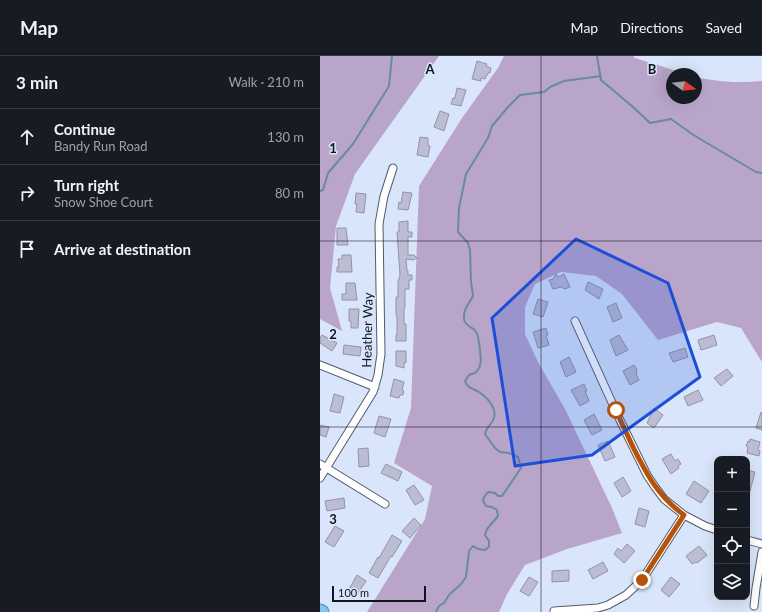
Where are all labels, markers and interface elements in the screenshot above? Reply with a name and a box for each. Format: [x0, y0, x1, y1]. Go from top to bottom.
text: Map [20, 16, 58, 39]
text: Map [571, 19, 598, 36]
text: Directions [620, 19, 683, 36]
text: Saved [705, 19, 742, 36]
text: A [424, 61, 435, 77]
text: B [648, 61, 657, 77]
north arrow [666, 68, 702, 104]
text: 3 min [16, 72, 58, 93]
text: Walk · 210 m [228, 74, 304, 90]
text: Continue [54, 120, 115, 138]
icon: ahead [16, 126, 38, 148]
text: 130 m [267, 129, 304, 145]
text: Bandy Run Road [54, 138, 148, 154]
text: 1 [329, 140, 337, 156]
text: Turn right [54, 176, 119, 194]
icon: right [16, 182, 38, 204]
text: 80 m [275, 185, 304, 201]
text: Snow Shoe Court [54, 194, 153, 210]
icon: arrive [16, 238, 38, 260]
text: Arrive at destination [54, 240, 191, 258]
street label: Heather Way [358, 292, 376, 368]
text: 2 [329, 326, 337, 342]
route start [607, 401, 625, 419]
map controls [714, 456, 750, 600]
button: + [714, 456, 750, 492]
button: − [714, 492, 750, 528]
text: 3 [329, 511, 337, 527]
button: locate [714, 528, 750, 564]
button: layers [714, 564, 750, 600]
route end [633, 571, 651, 589]
scale bar [332, 584, 426, 603]
text: 100 m [338, 586, 369, 599]

